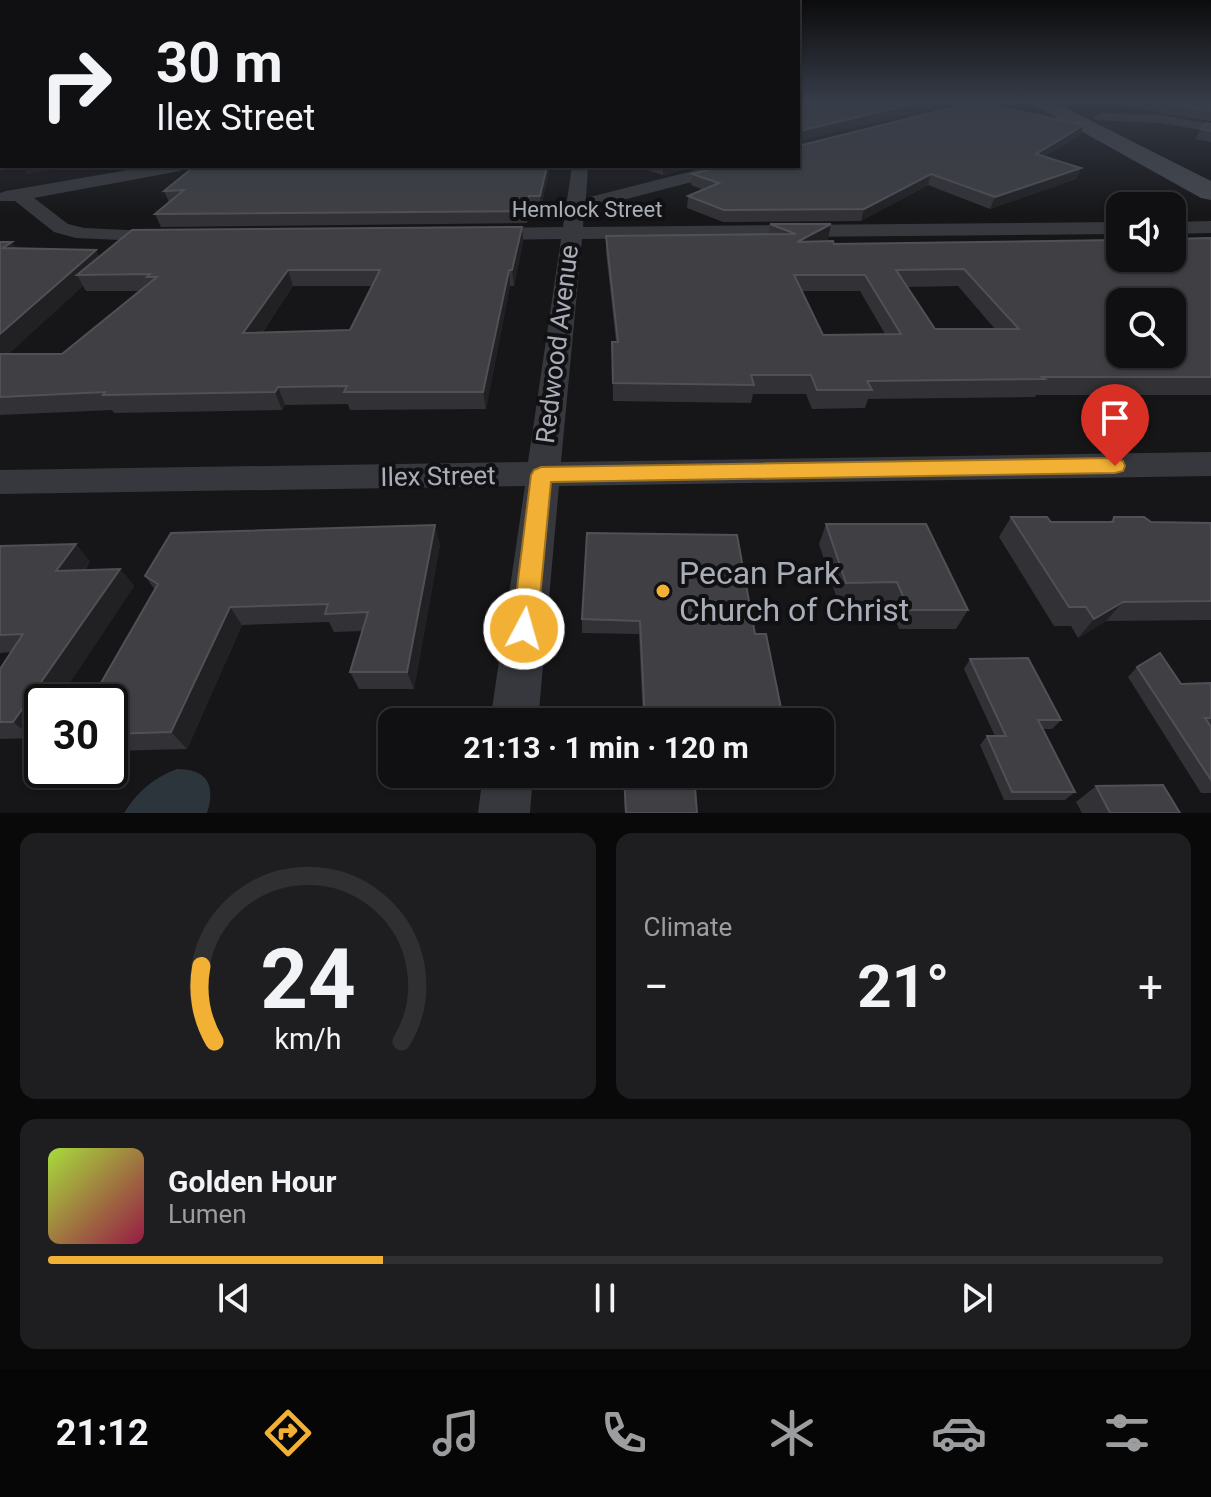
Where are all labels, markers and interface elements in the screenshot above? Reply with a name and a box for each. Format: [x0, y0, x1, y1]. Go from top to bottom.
text: 30 m [156, 30, 283, 96]
icon: right [24, 32, 128, 136]
text: Ilex Street [156, 97, 315, 139]
map controls [1106, 192, 1186, 368]
button: sound [1106, 192, 1186, 272]
street label: Hemlock Street [512, 197, 662, 222]
street label: Redwood Avenue [530, 243, 584, 445]
button: search [1106, 288, 1186, 368]
pin [1081, 384, 1149, 466]
icon: arrive [1093, 396, 1137, 440]
street label: Ilex Street [380, 460, 496, 492]
place label: Pecan Park Church of Christ [679, 554, 909, 629]
marker: Pecan Park Church of Christ [654, 582, 672, 600]
position arrow [482, 587, 566, 671]
speed limit sign: 30 [24, 684, 128, 788]
text: 21:13 · 1 min · 120 m [463, 730, 749, 765]
text: Climate [644, 912, 732, 942]
text: 24 [260, 931, 355, 1028]
text: 21° [857, 951, 949, 1022]
text: − [644, 961, 669, 1013]
text: + [1138, 961, 1163, 1013]
text: km/h [274, 1022, 341, 1056]
text: Golden Hour [168, 1164, 337, 1199]
text: Lumen [168, 1199, 247, 1229]
icon: previous [212, 1276, 256, 1320]
icon: pause [583, 1276, 627, 1320]
icon: next [955, 1276, 999, 1320]
icon: directions [260, 1405, 316, 1461]
icon: music [428, 1405, 484, 1461]
icon: phone [596, 1405, 652, 1461]
icon: climate [764, 1405, 820, 1461]
icon: car [931, 1405, 987, 1461]
icon: filters [1099, 1405, 1155, 1461]
text: 21:12 [56, 1412, 149, 1454]

